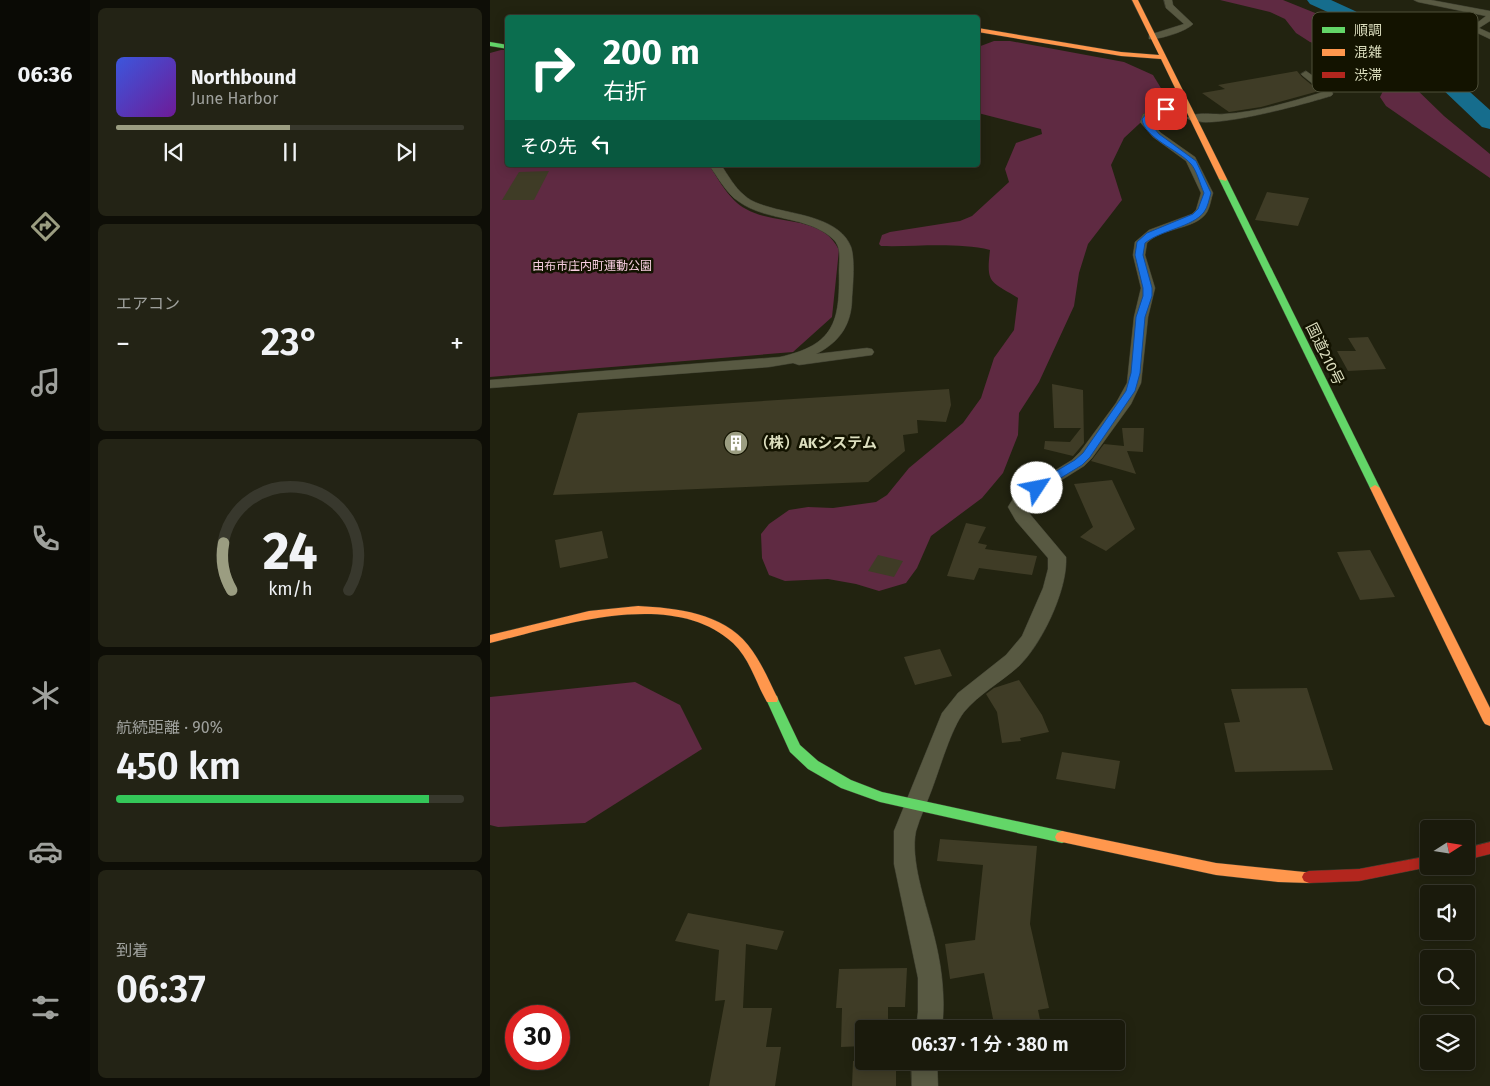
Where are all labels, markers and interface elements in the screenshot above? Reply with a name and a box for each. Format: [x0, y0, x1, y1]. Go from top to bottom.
legend [1312, 12, 1478, 92]
text: 順調 [1354, 22, 1382, 39]
text: 200 m [603, 31, 700, 73]
icon: right [520, 35, 585, 100]
text: 混雑 [1354, 44, 1382, 61]
text: 06:36 [18, 61, 72, 88]
text: Northbound [191, 66, 296, 89]
text: 渋滞 [1354, 67, 1382, 84]
text: 右折 [603, 78, 647, 105]
pin [1145, 88, 1187, 130]
text: June Harbor [191, 89, 278, 108]
icon: arrive [1152, 95, 1180, 123]
icon: left [587, 130, 615, 158]
text: その先 [520, 135, 577, 158]
icon: previous [160, 138, 188, 166]
icon: pause [276, 138, 304, 166]
icon: next [392, 138, 420, 166]
icon: directions [28, 209, 63, 244]
park label: 由布市庄内町運動公園 [532, 259, 652, 273]
text: エアコン [116, 294, 180, 313]
text: 23° [261, 319, 319, 365]
street label: 国道210号 [1302, 320, 1348, 388]
text: − [116, 327, 130, 360]
text: + [450, 327, 464, 360]
icon: music [28, 365, 63, 400]
building icon: （株）AKシステム [723, 430, 749, 456]
place label: （株）AKシステム [754, 434, 877, 452]
position arrow [1010, 461, 1062, 513]
text: 24 [263, 520, 317, 583]
icon: phone [28, 521, 63, 556]
text: km/h [268, 578, 312, 600]
icon: climate [28, 678, 63, 713]
text: 航続距離 · 90% [116, 718, 223, 737]
text: 450 km [116, 743, 241, 789]
north arrow [1420, 820, 1475, 875]
map controls [1420, 820, 1475, 1070]
icon: car [28, 834, 63, 869]
button: sound [1420, 885, 1475, 940]
text: 到着 [116, 941, 148, 960]
button: search [1420, 950, 1475, 1005]
text: 06:37 [116, 966, 206, 1012]
icon: filters [28, 990, 63, 1025]
speed limit sign: 30 [505, 1005, 570, 1070]
button: layers [1420, 1015, 1475, 1070]
text: 06:37 · 1 分 · 380 m [911, 1033, 1069, 1056]

